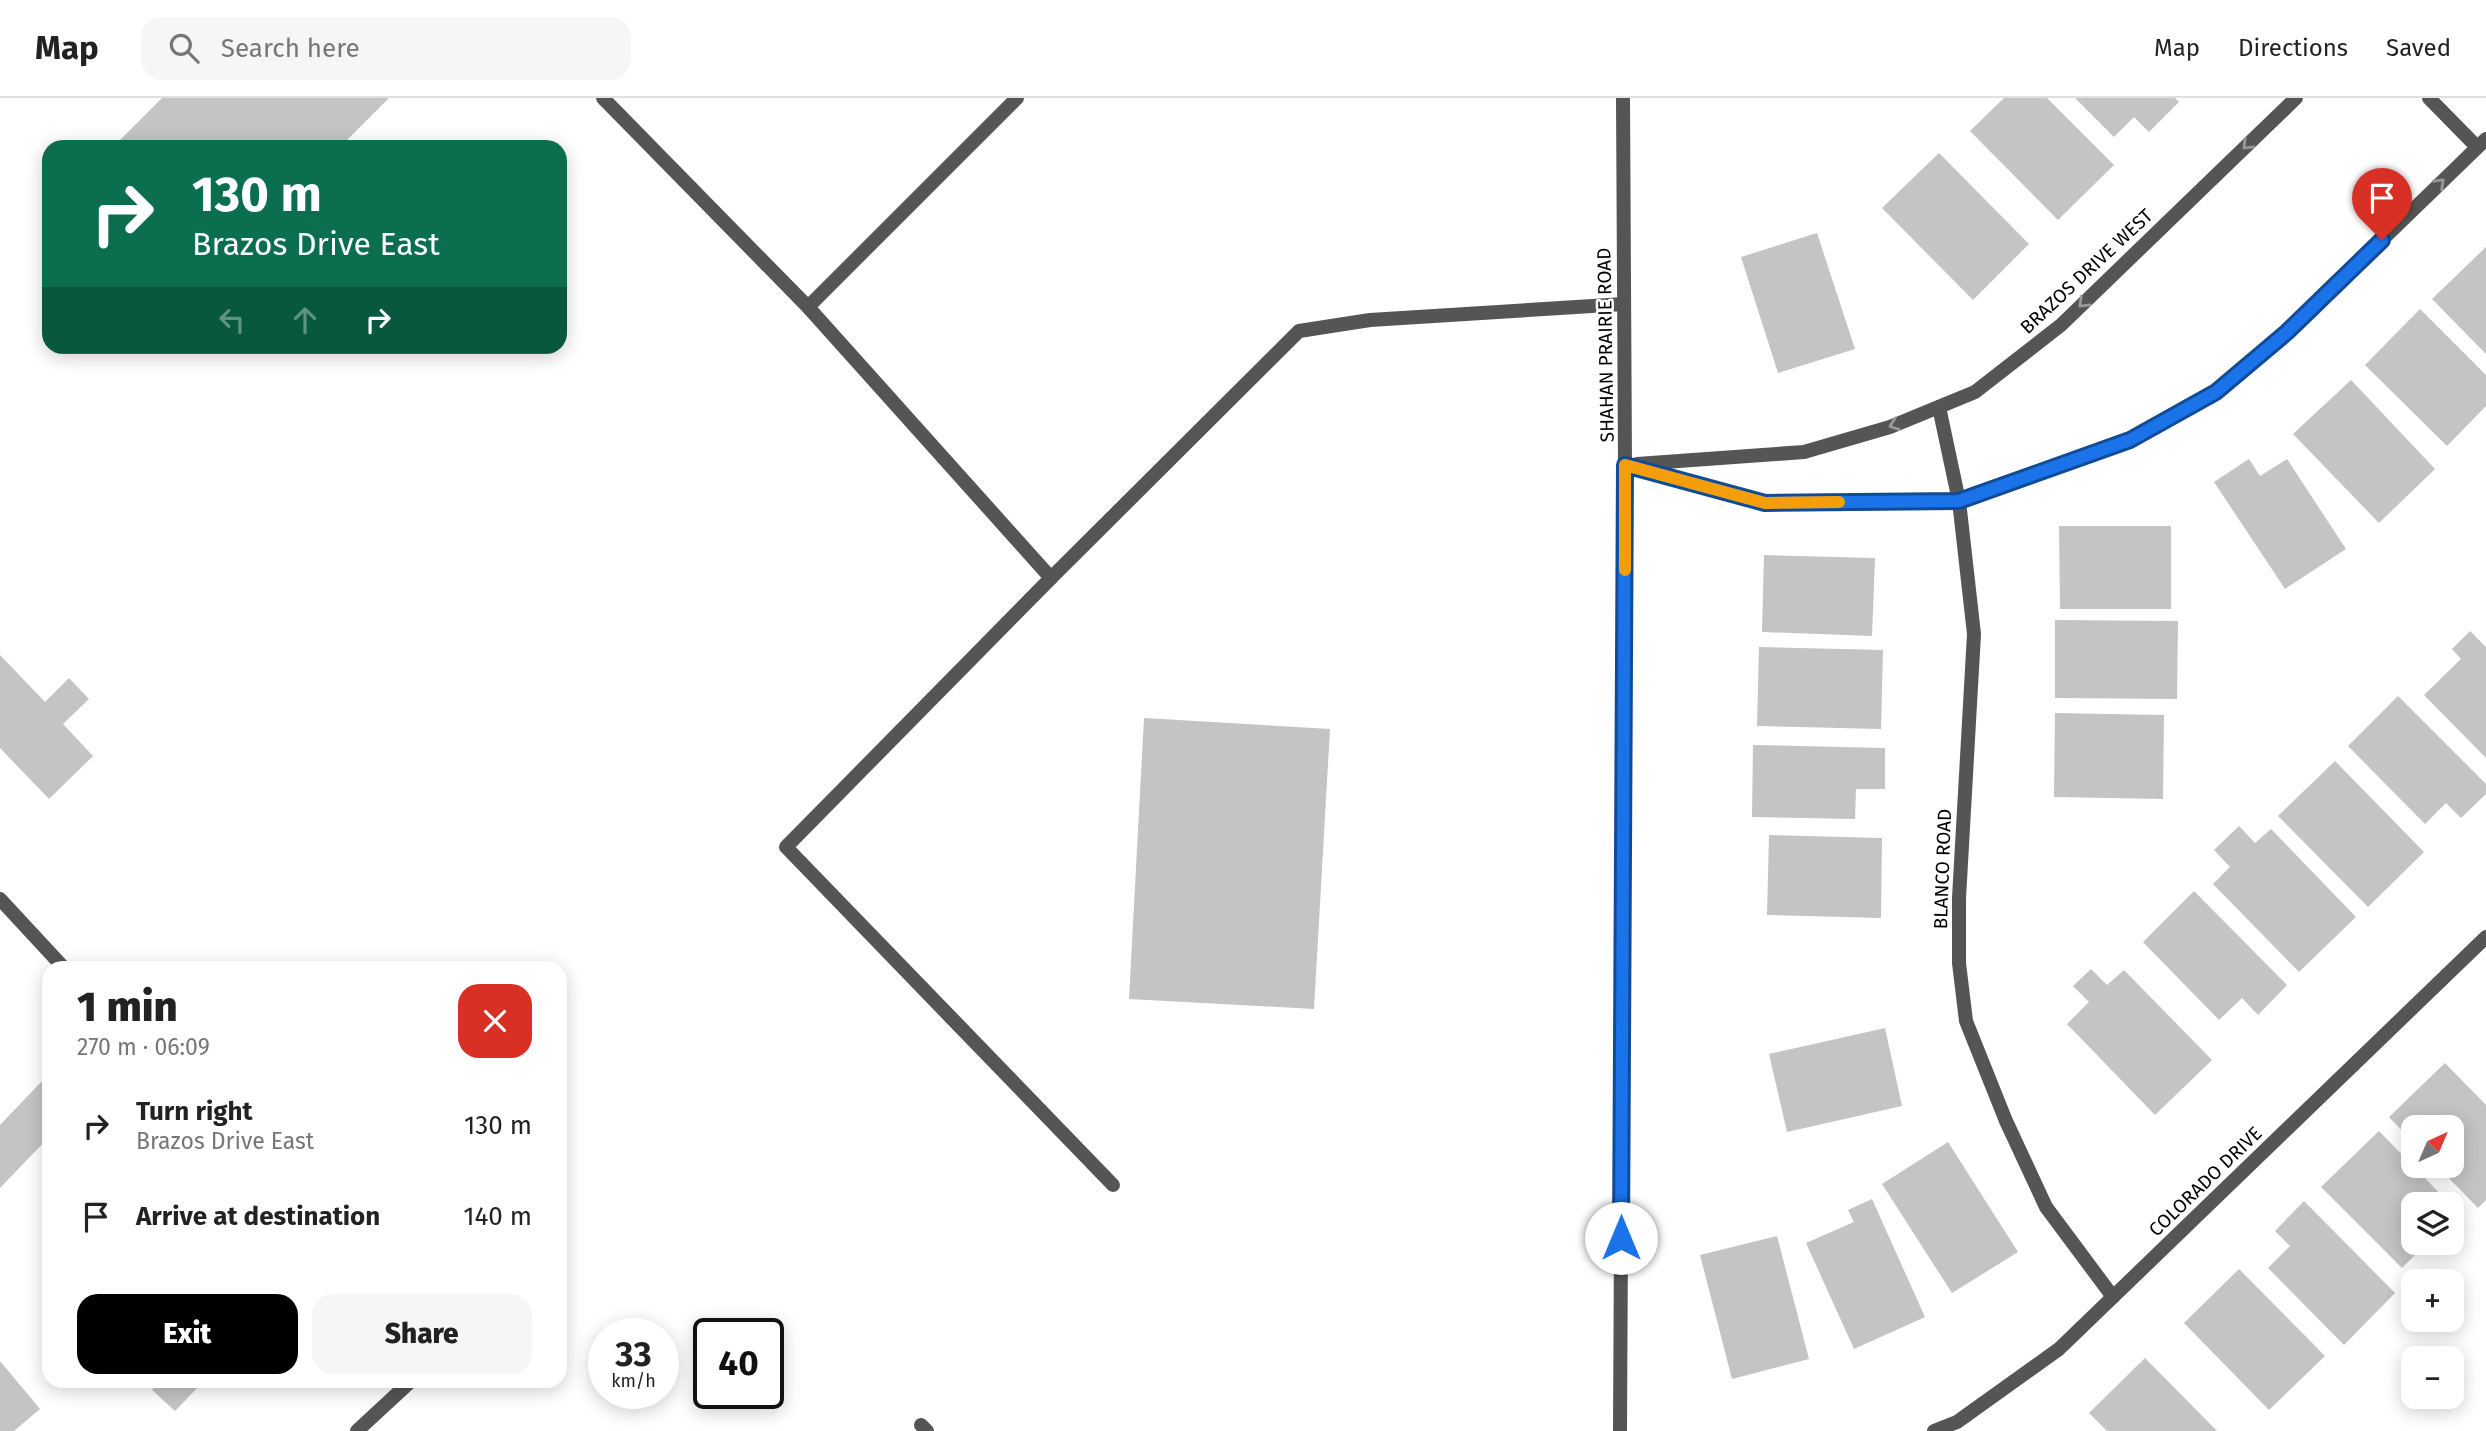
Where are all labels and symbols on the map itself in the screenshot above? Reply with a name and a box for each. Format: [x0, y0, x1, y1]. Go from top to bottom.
one-way arrow [2242, 137, 2255, 150]
pin [2352, 168, 2412, 240]
one-way arrow [2432, 178, 2445, 191]
street label: BRAZOS DRIVE WEST [2015, 204, 2157, 339]
street label: SHAHAN PRAIRIE ROAD [1592, 247, 1619, 443]
one-way arrow [2078, 295, 2091, 308]
one-way arrow [1889, 417, 1901, 431]
street label: BLANCO ROAD [1929, 808, 1956, 930]
north arrow [2401, 1115, 2464, 1178]
street label: COLORADO DRIVE [2144, 1122, 2267, 1241]
position arrow [1584, 1201, 1658, 1275]
speed limit sign: 40 [693, 1318, 784, 1409]

